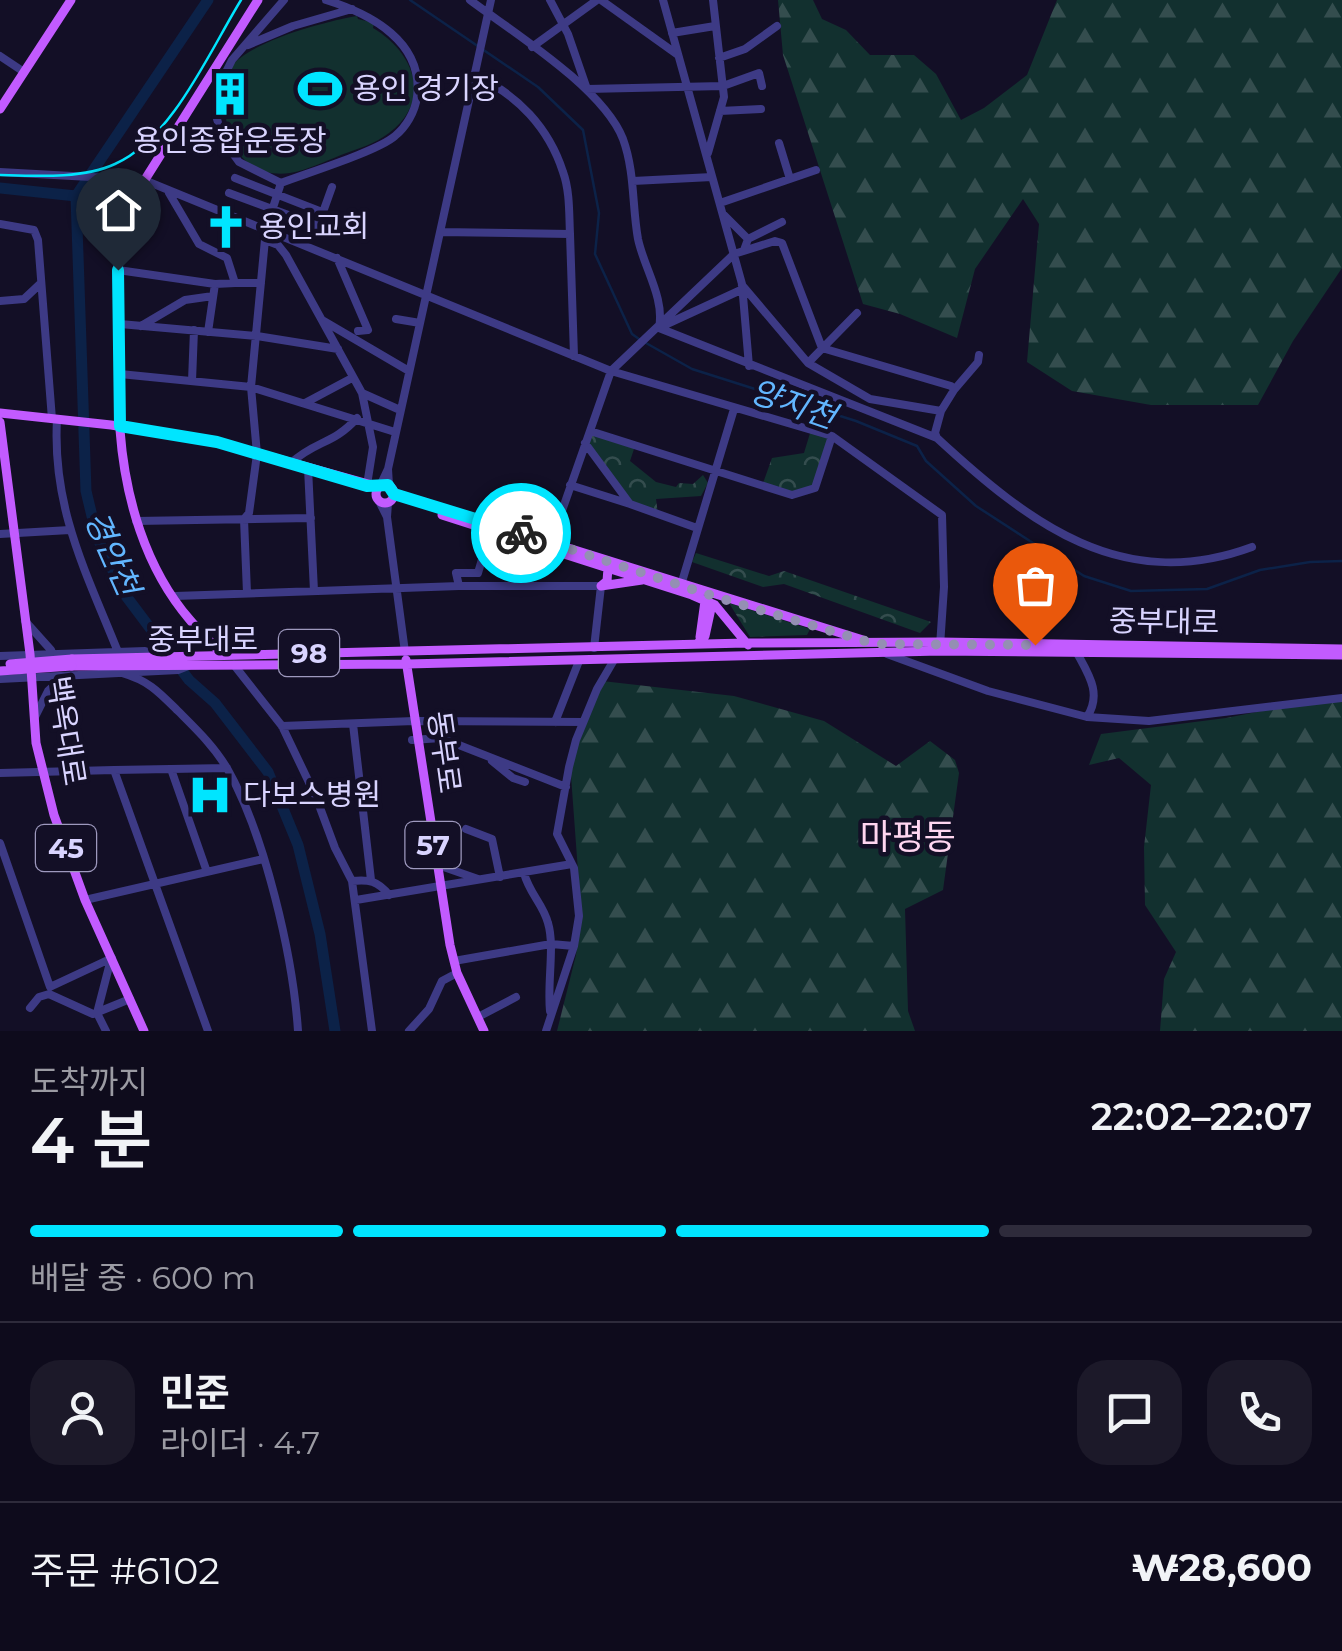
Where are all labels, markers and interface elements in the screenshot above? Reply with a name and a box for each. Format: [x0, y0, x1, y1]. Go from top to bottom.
sports icon: 용인 경기장 [296, 65, 344, 113]
building icon: 용인종합운동장 [206, 70, 254, 118]
place label: 용인 경기장 [353, 70, 499, 107]
place label: 용인종합운동장 [133, 122, 327, 159]
pin [76, 168, 161, 271]
icon: home [91, 183, 146, 238]
church icon: 용인교회 [202, 203, 250, 251]
place label: 용인교회 [259, 208, 369, 245]
water label: 양지천 [745, 371, 845, 437]
courier [471, 483, 571, 583]
water label: 경안천 [77, 505, 150, 604]
icon: bike [494, 506, 549, 561]
pin [993, 543, 1078, 646]
icon: bag [1008, 558, 1063, 613]
street label: 중부대로 [1108, 602, 1220, 641]
street label: 중부대로 [148, 621, 258, 658]
road number: 98 [279, 630, 339, 676]
street label: 백옥대로 [40, 674, 93, 788]
street label: 동부로 [420, 708, 469, 796]
hospital icon: 다보스병원 [186, 771, 234, 819]
place label: 다보스병원 [243, 776, 381, 813]
district label: 마평동 [860, 815, 956, 858]
road number: 57 [406, 822, 460, 868]
road number: 45 [36, 825, 96, 871]
text: 도착까지 [30, 1062, 148, 1101]
text: 22:02–22:07 [1091, 1093, 1312, 1140]
text: 4 분 [30, 1100, 152, 1179]
text: 배달 중 · 600 m [30, 1258, 256, 1297]
button: person [30, 1360, 135, 1465]
button: chat [1077, 1360, 1182, 1465]
button: phone [1207, 1360, 1312, 1465]
text: 민준 [160, 1369, 230, 1416]
text: 라이더 · 4.7 [160, 1423, 320, 1462]
text: ₩28,600 [1132, 1544, 1312, 1591]
text: 주문 #6102 [30, 1547, 220, 1594]

